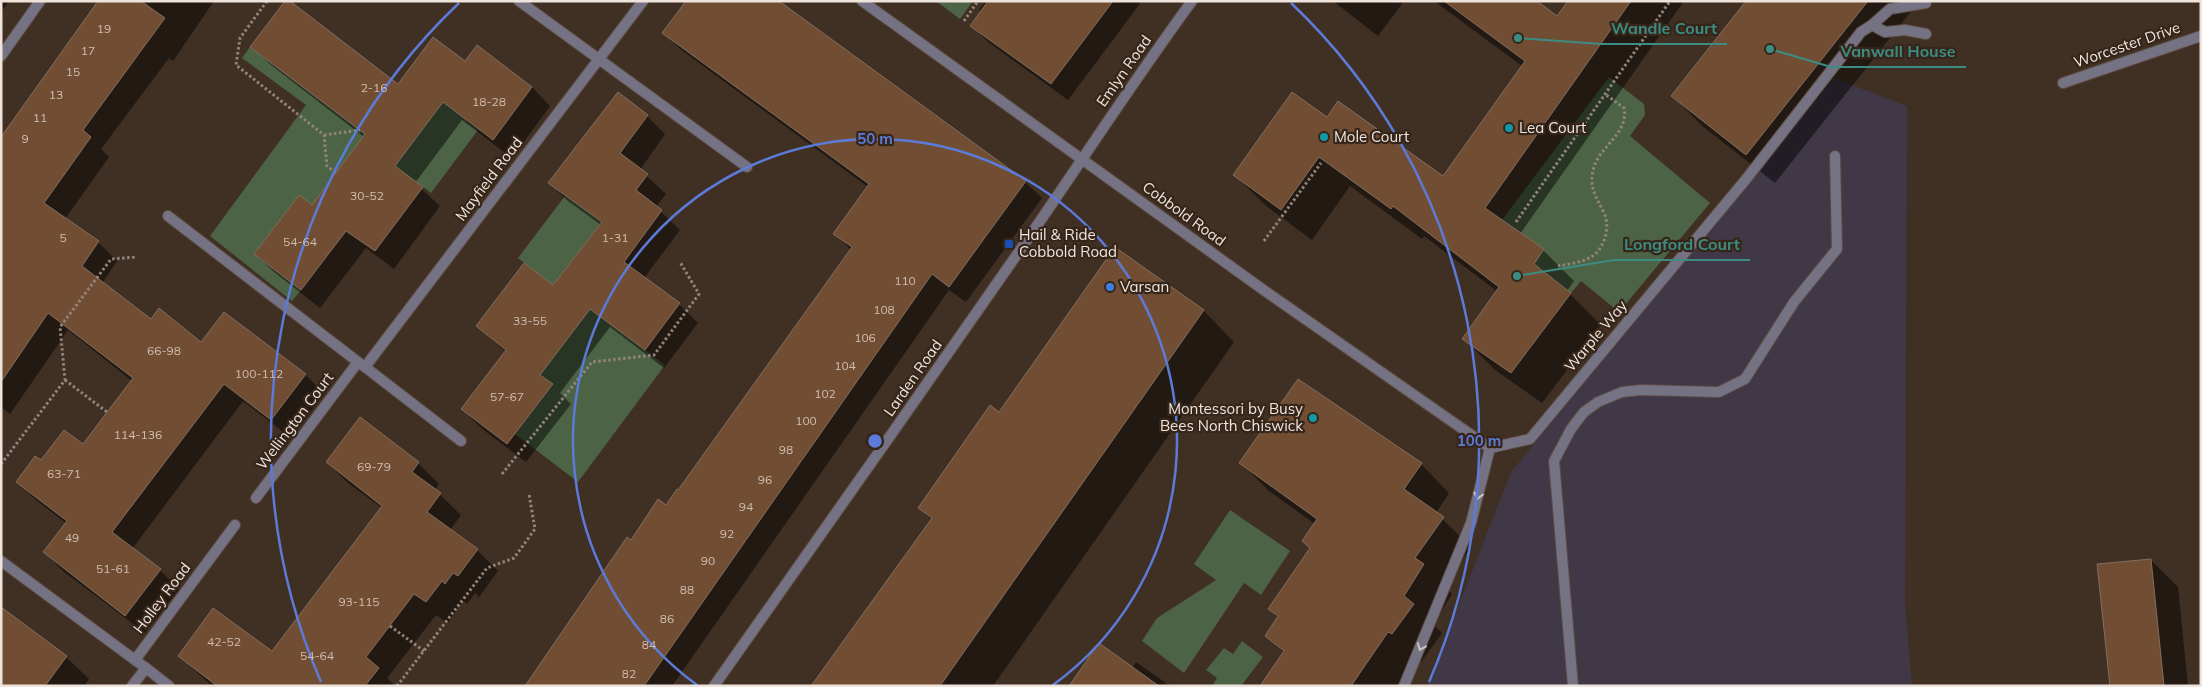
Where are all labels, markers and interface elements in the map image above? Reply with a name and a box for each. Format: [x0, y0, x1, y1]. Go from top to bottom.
callout: Wandle Court [1601, 13, 1727, 44]
street label: Worcester Drive [2071, 17, 2183, 72]
text: Wandle Court [1611, 18, 1717, 38]
house number: 19 [97, 21, 111, 36]
street label: Emlyn Road [1092, 31, 1155, 110]
callout: Vanwall House [1831, 36, 1966, 67]
text: Vanwall House [1840, 41, 1956, 61]
house number: 17 [81, 43, 95, 58]
house number: 15 [66, 64, 80, 79]
house number: 2-16 [361, 80, 387, 95]
house number: 13 [49, 87, 63, 102]
house number: 18-28 [472, 94, 506, 109]
house number: 11 [33, 110, 47, 125]
place label: Lea Court [1519, 118, 1586, 137]
marker: Lea Court [1503, 122, 1515, 134]
place label: Mole Court [1334, 127, 1409, 146]
text: 50 m [857, 129, 893, 148]
house number: 9 [21, 131, 29, 146]
marker: Mole Court [1318, 131, 1330, 143]
street label: Mayfield Road [451, 133, 526, 224]
street label: Cobbold Road [1139, 177, 1230, 250]
house number: 30-52 [350, 188, 384, 203]
place label: Hail & Ride Cobbold Road [1019, 225, 1117, 261]
callout: Longford Court [1614, 229, 1750, 260]
house number: 5 [59, 230, 67, 245]
house number: 1-31 [602, 230, 628, 245]
house number: 54-64 [283, 234, 317, 249]
text: Longford Court [1624, 234, 1740, 254]
marker: Hail & Ride Cobbold Road [1003, 238, 1015, 250]
house number: 110 [894, 273, 916, 288]
place label: Varsan [1120, 277, 1169, 296]
marker: Varsan [1104, 281, 1116, 293]
street label: Warple Way [1560, 296, 1631, 375]
house number: 108 [873, 302, 895, 317]
house number: 33-55 [513, 313, 547, 328]
house number: 106 [854, 330, 876, 345]
street label: Larden Road [879, 336, 946, 420]
house number: 66-98 [147, 343, 181, 358]
house number: 104 [834, 358, 856, 373]
house number: 100-112 [235, 366, 283, 381]
street label: Wellington Court [252, 368, 337, 473]
house number: 102 [814, 386, 836, 401]
house number: 57-67 [490, 389, 524, 404]
place label: Montessori by Busy Bees North Chiswick [1160, 399, 1303, 435]
marker: Montessori by Busy Bees North Chiswick [1307, 412, 1319, 424]
house number: 100 [795, 413, 817, 428]
house number: 114-136 [114, 427, 162, 442]
text: 100 m [1457, 431, 1501, 450]
centre of rings [866, 432, 884, 450]
house number: 98 [779, 442, 793, 457]
house number: 69-79 [357, 459, 391, 474]
house number: 63-71 [47, 466, 81, 481]
house number: 96 [758, 472, 772, 487]
one-way arrow [1474, 491, 1484, 499]
house number: 94 [739, 499, 753, 514]
house number: 92 [720, 526, 734, 541]
house number: 49 [65, 530, 79, 545]
house number: 90 [701, 553, 715, 568]
street label: Holley Road [129, 558, 194, 637]
house number: 51-61 [96, 561, 130, 576]
house number: 88 [680, 582, 694, 597]
house number: 93-115 [338, 594, 380, 609]
house number: 86 [660, 611, 674, 626]
house number: 42-52 [207, 634, 241, 649]
house number: 84 [642, 637, 656, 652]
one-way arrow [1416, 642, 1427, 651]
house number: 54-64 [300, 648, 334, 663]
house number: 82 [622, 666, 636, 681]

